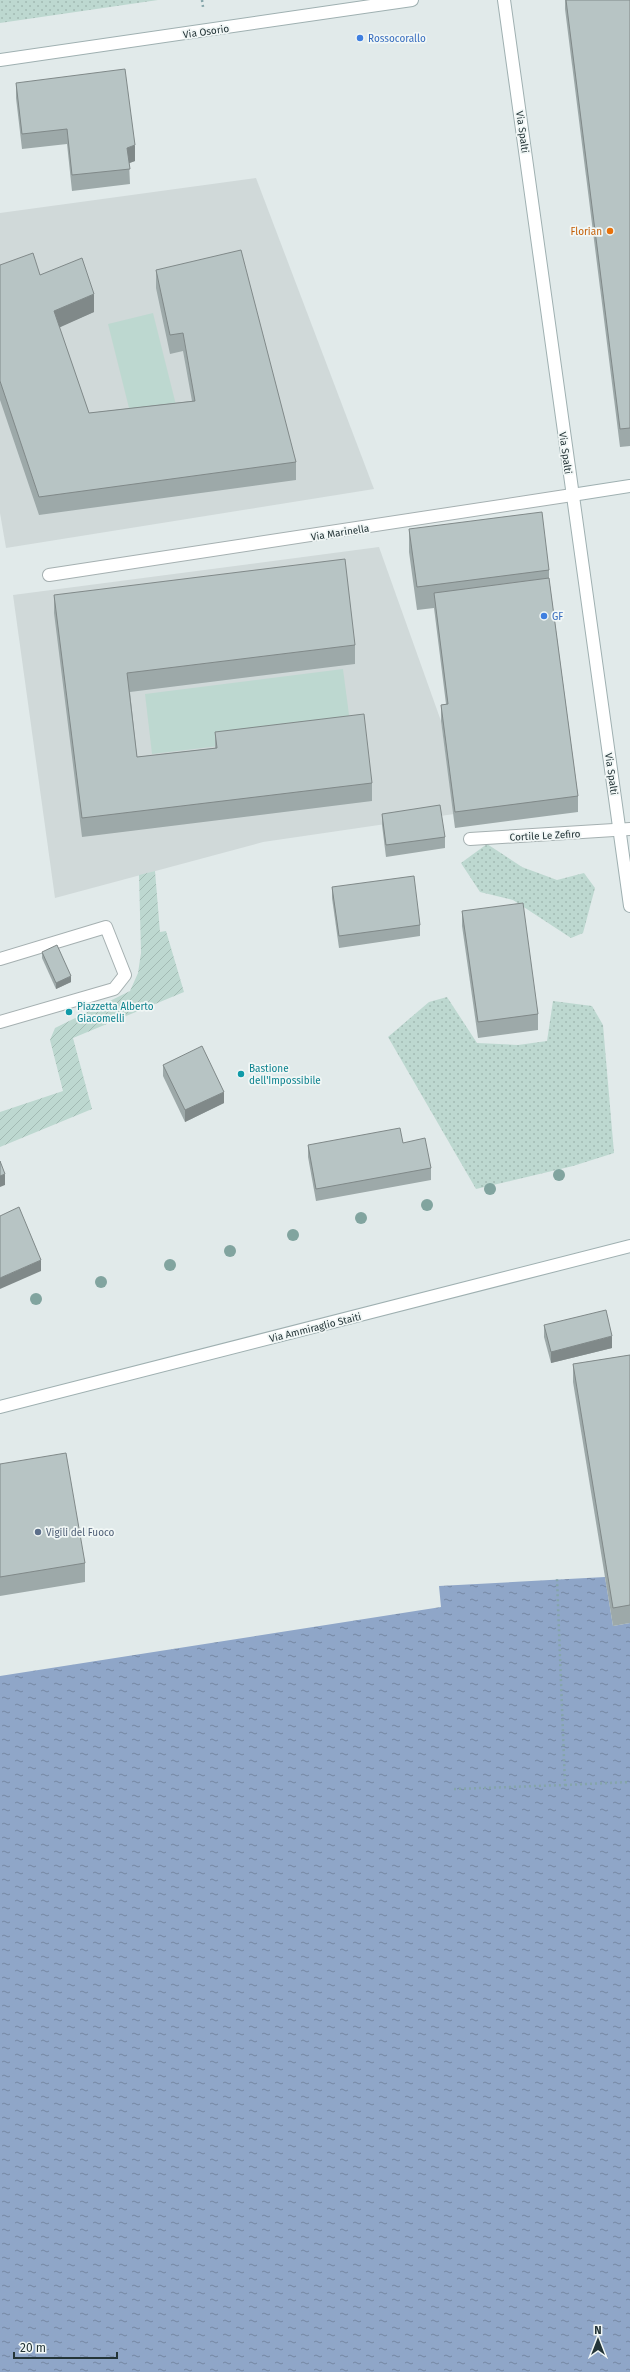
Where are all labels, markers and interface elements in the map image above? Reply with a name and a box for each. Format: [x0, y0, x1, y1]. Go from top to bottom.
street label: Via Osorio [182, 23, 230, 41]
marker: Rossocorallo [355, 33, 365, 43]
place label: Rossocorallo [368, 33, 426, 45]
street label: Via Spalti [513, 110, 531, 154]
place label: Florian [570, 226, 602, 238]
marker: Florian [605, 226, 615, 236]
street label: Via Spalti [556, 431, 574, 475]
street label: Via Marinella [310, 522, 370, 544]
marker: GF [539, 611, 549, 621]
place label: GF [552, 611, 563, 623]
street label: Via Spalti [602, 752, 620, 796]
street label: Cortile Le Zefiro [509, 828, 581, 844]
place label: Piazzetta Alberto Giacomelli [77, 1001, 154, 1025]
marker: Piazzetta Alberto Giacomelli [64, 1007, 74, 1017]
place label: Bastione dell'Impossibile [249, 1063, 321, 1087]
marker: Bastione dell'Impossibile [236, 1069, 246, 1079]
street label: Via Ammiraglio Staiti [268, 1311, 363, 1345]
marker: Vigili del Fuoco [33, 1527, 43, 1537]
place label: Vigili del Fuoco [46, 1527, 115, 1539]
north arrow [578, 2320, 618, 2360]
text: N [594, 2324, 602, 2337]
scale bar [14, 2334, 117, 2360]
text: 20 m [20, 2341, 46, 2355]

